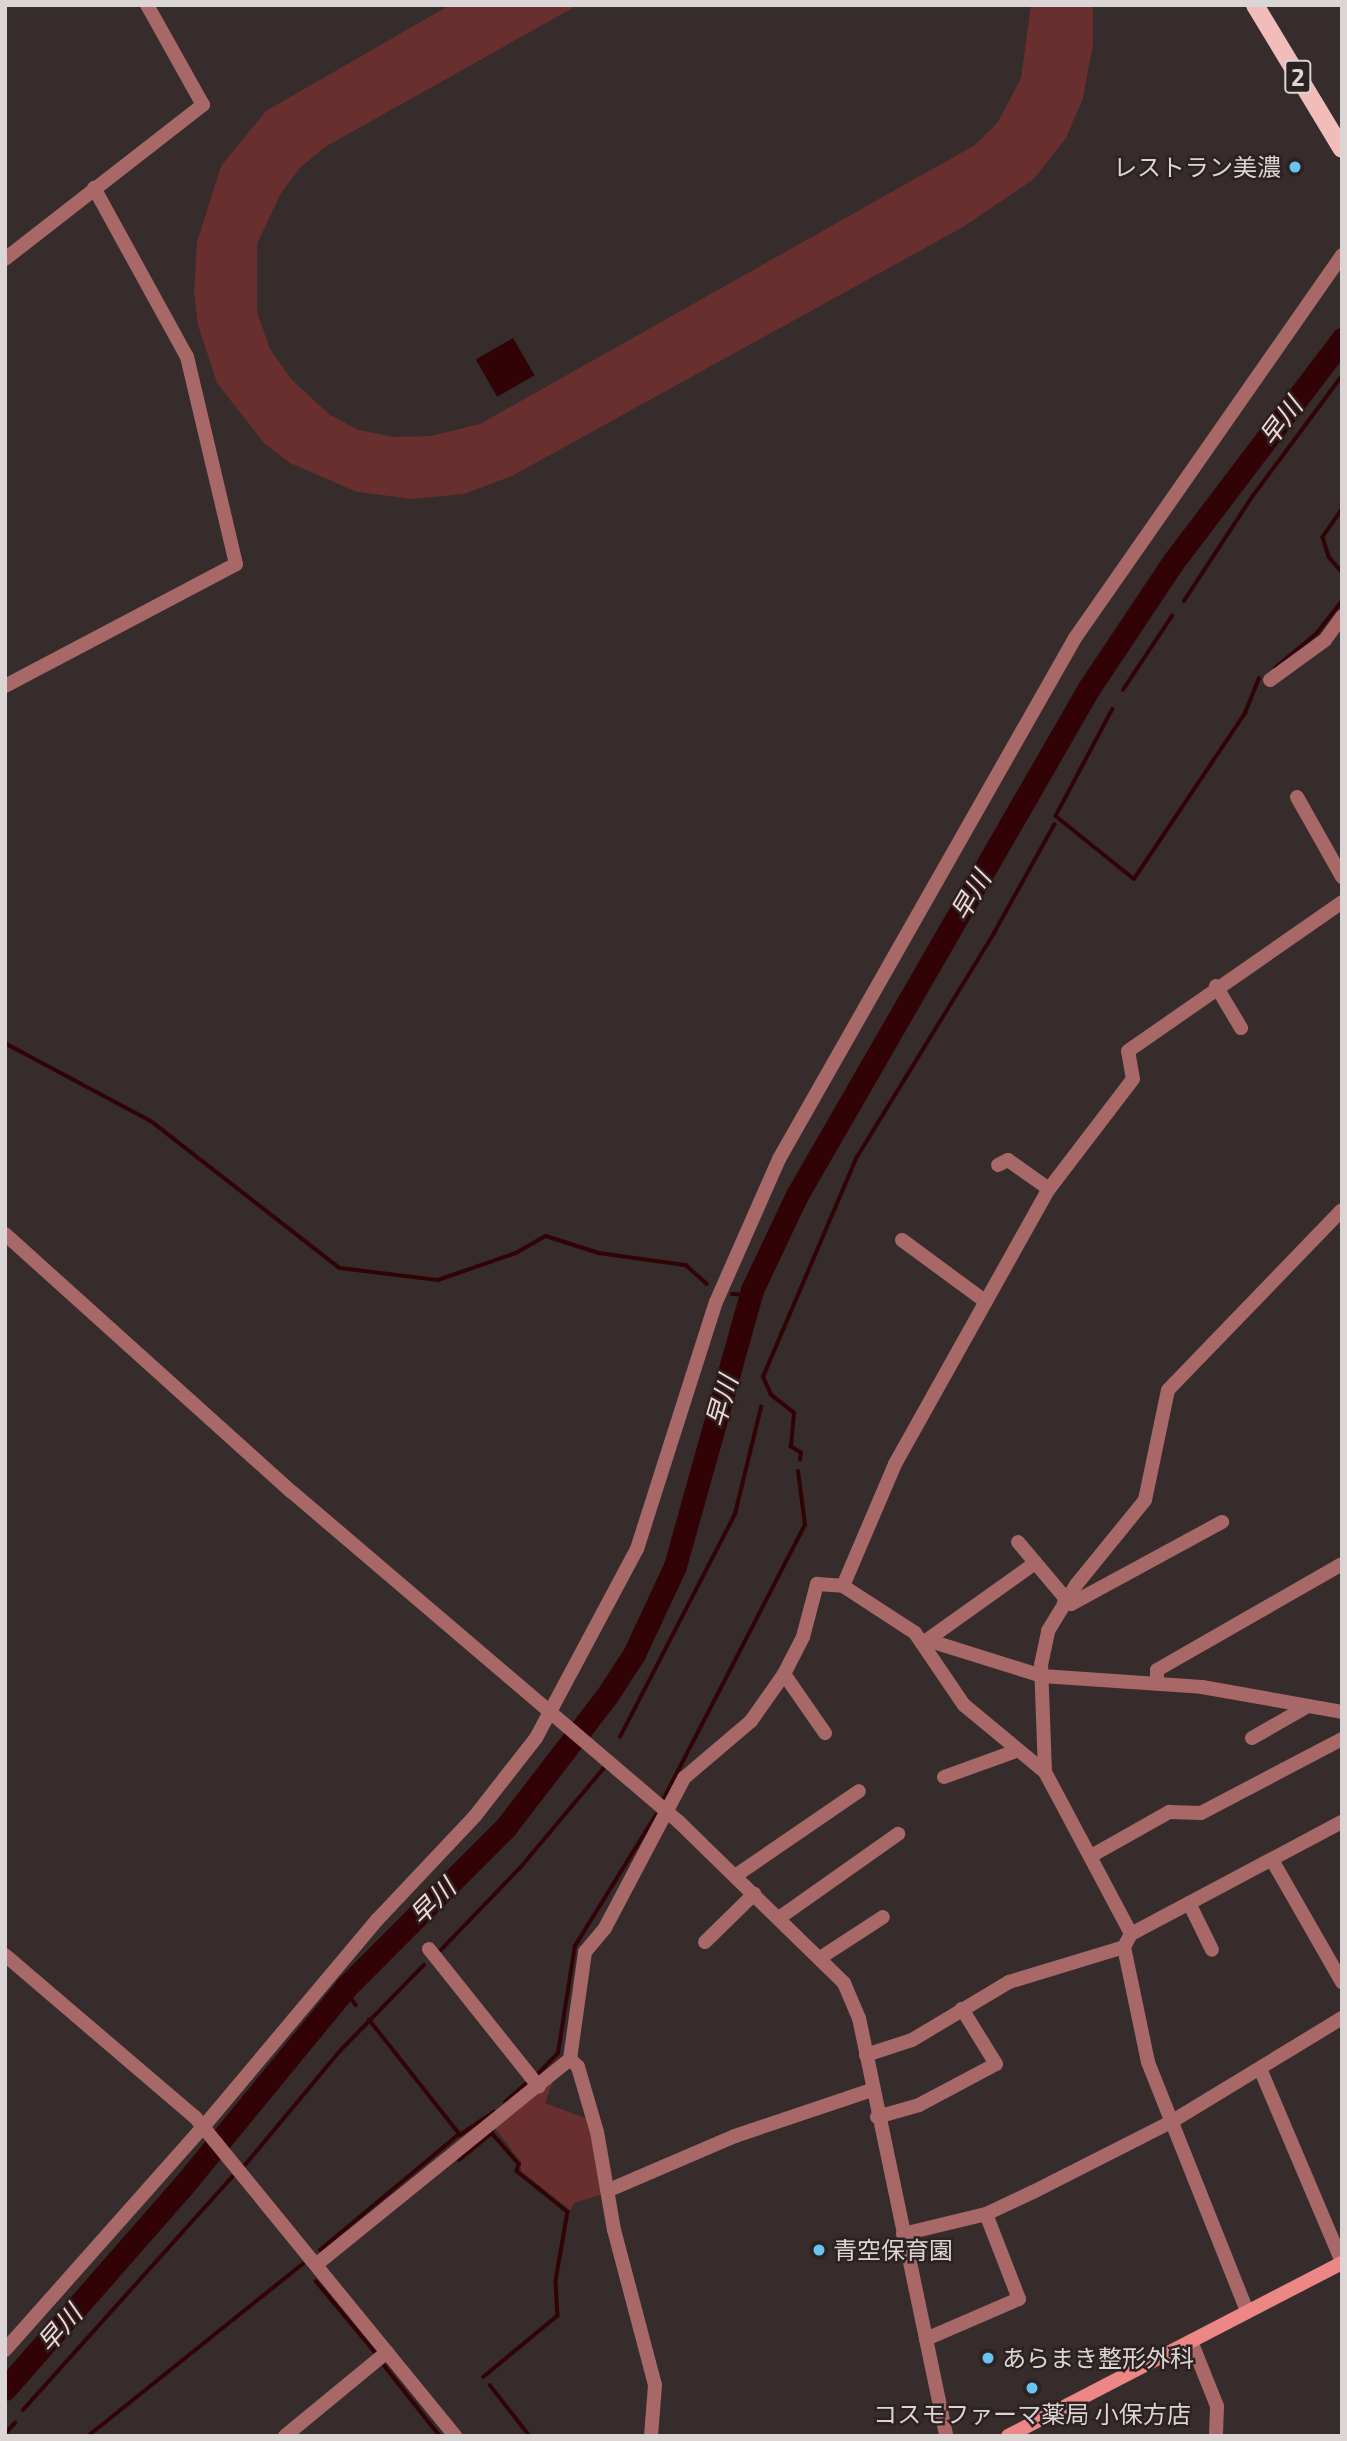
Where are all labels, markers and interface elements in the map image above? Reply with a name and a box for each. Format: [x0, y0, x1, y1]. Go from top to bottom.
road number: 2 [1284, 58, 1312, 96]
place label: レストラン美濃 [1113, 153, 1281, 181]
marker: レストラン美濃 [1287, 159, 1303, 175]
water label: 早川 [1252, 391, 1308, 451]
water label: 早川 [943, 865, 997, 925]
water label: 早川 [699, 1372, 743, 1430]
water label: 早川 [403, 1872, 461, 1930]
place label: 青空保育園 [833, 2236, 953, 2264]
marker: 青空保育園 [811, 2242, 827, 2258]
water label: 早川 [30, 2298, 88, 2358]
place label: あらまき整形外科 [1002, 2344, 1194, 2372]
marker: あらまき整形外科 [980, 2350, 996, 2366]
marker: コスモファーマ薬局 小保方店 [1024, 2380, 1040, 2396]
place label: コスモファーマ薬局 小保方店 [873, 2400, 1191, 2428]

